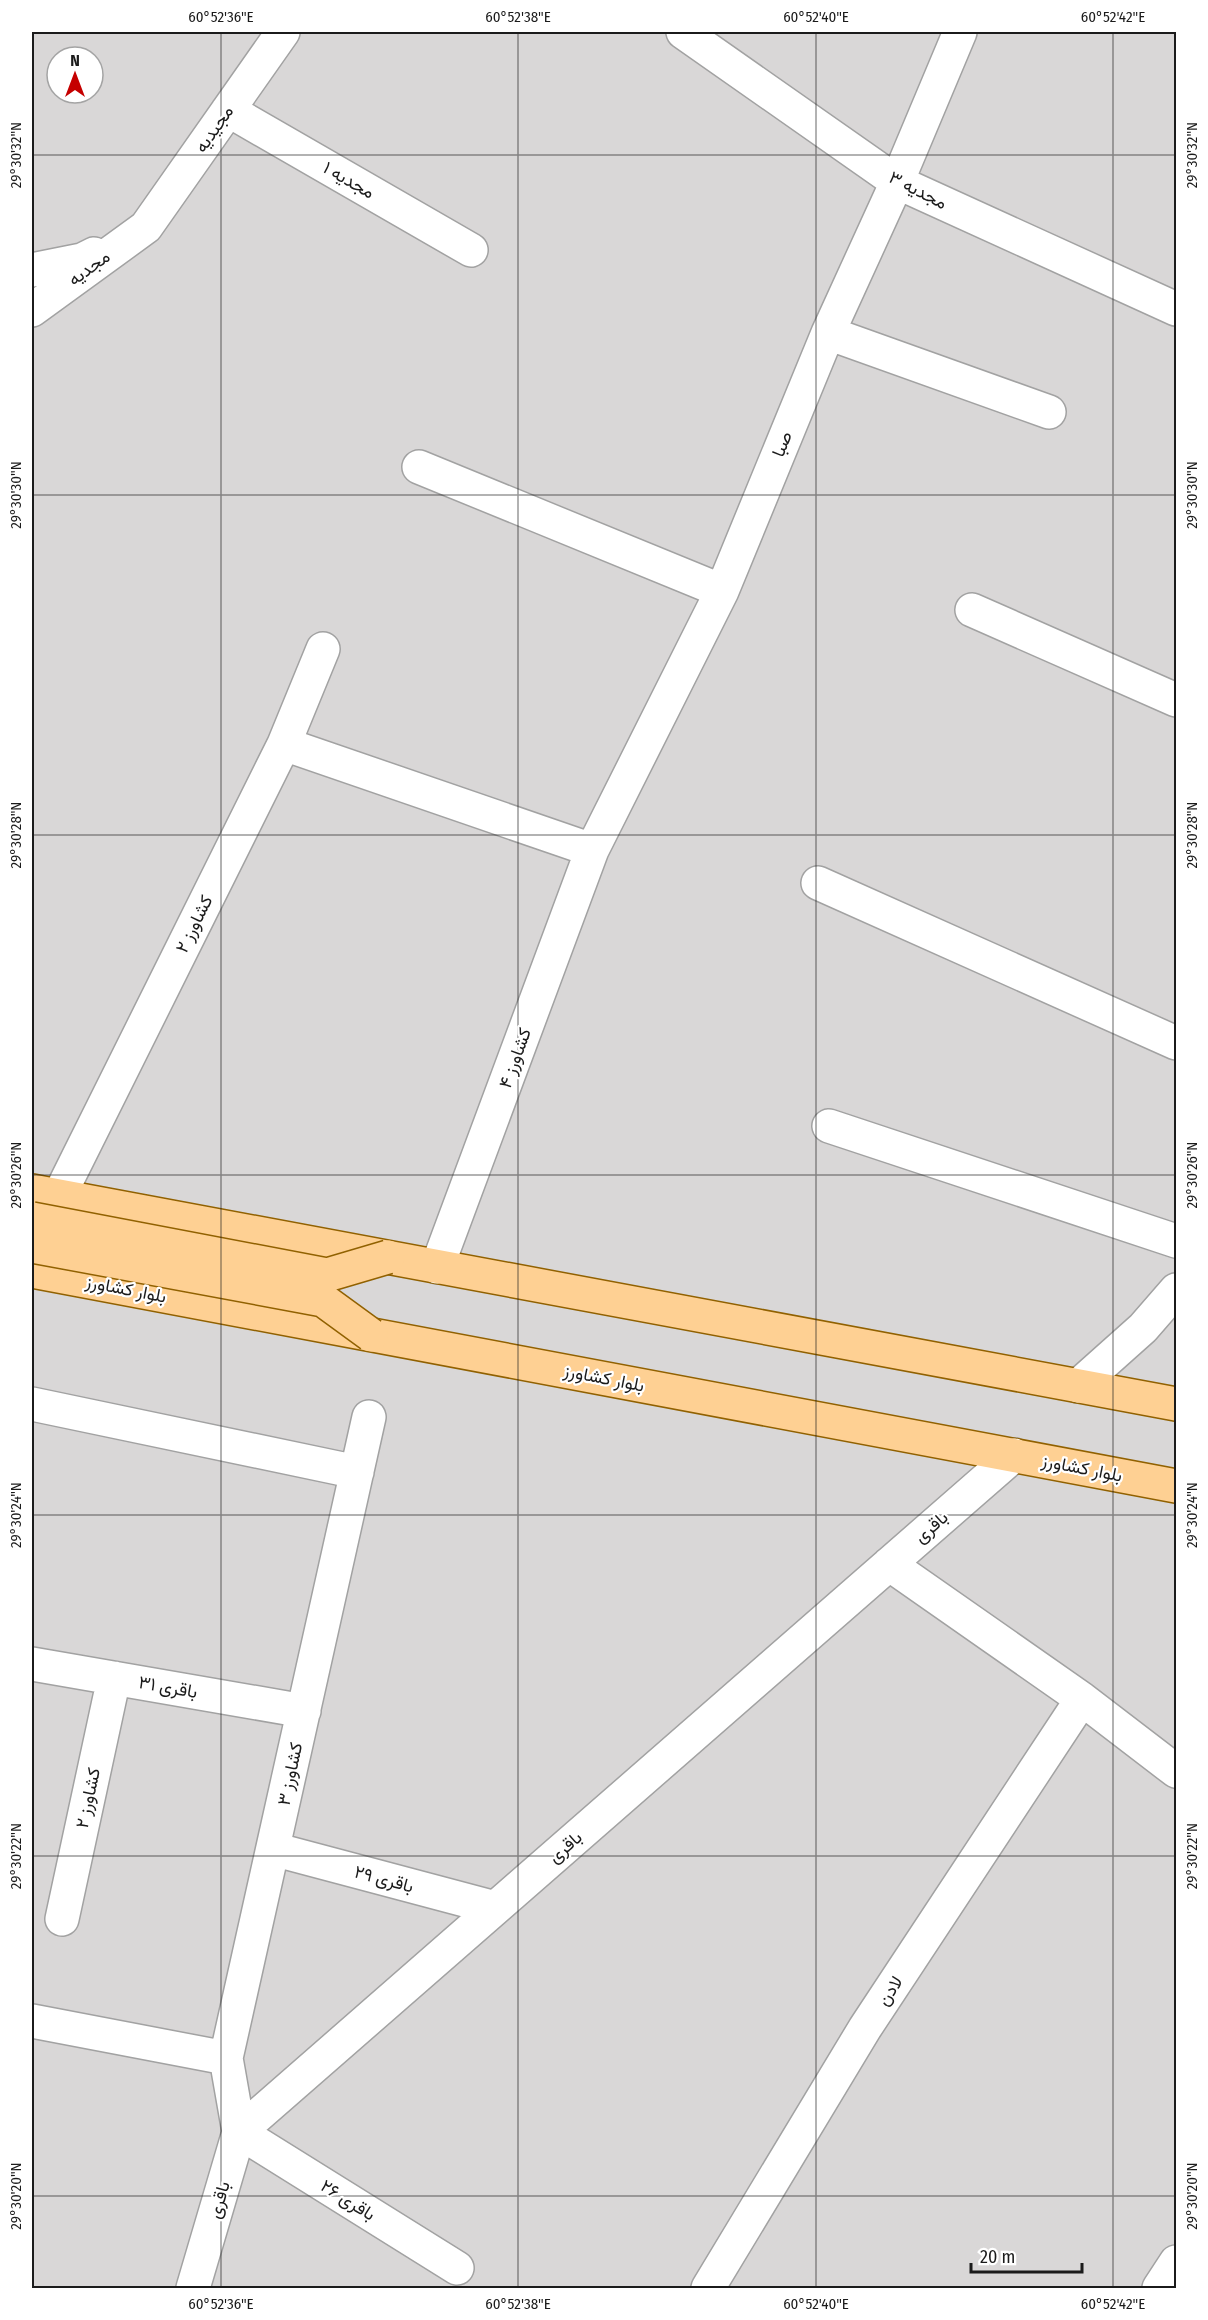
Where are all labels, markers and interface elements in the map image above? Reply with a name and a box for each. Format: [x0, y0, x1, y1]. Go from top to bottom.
text: 60°52'36"E [188, 8, 254, 26]
text: 60°52'38"E [485, 8, 551, 26]
text: 60°52'40"E [783, 8, 849, 26]
text: 60°52'42"E [1081, 8, 1145, 26]
north arrow [45, 45, 105, 105]
text: N [70, 51, 80, 70]
street label: مجیدیه [190, 101, 238, 157]
text: 29°30'32"N [7, 122, 25, 188]
text: 29°30'32"N [1183, 122, 1201, 188]
street label: مجدیه ۱ [319, 157, 379, 203]
street label: مجدیه ۳ [885, 166, 951, 214]
street label: مجدیه [64, 245, 114, 291]
street label: صبا [767, 428, 797, 460]
text: 29°30'30"N [7, 461, 25, 529]
text: 29°30'30"N [1183, 461, 1201, 529]
text: 29°30'28"N [7, 802, 25, 868]
text: 29°30'28"N [1183, 802, 1201, 868]
street label: کشاورز ۲ [171, 891, 217, 957]
street label: کشاورز ۴ [494, 1025, 536, 1091]
text: 29°30'26"N [7, 1142, 25, 1208]
text: 29°30'26"N [1183, 1142, 1201, 1208]
street label: بلوار کشاورز [83, 1270, 168, 1308]
street label: بلوار کشاورز [561, 1359, 646, 1397]
street label: بلوار کشاورز [1039, 1449, 1124, 1487]
text: 29°30'24"N [7, 1482, 25, 1548]
text: 29°30'24"N [1183, 1482, 1201, 1548]
street label: باقری [909, 1506, 953, 1548]
street label: باقری ۳۱ [137, 1671, 199, 1703]
street label: کشاورز ۳ [273, 1740, 307, 1808]
street label: کشاورز ۲ [71, 1766, 105, 1830]
text: 29°30'22"N [7, 1823, 25, 1889]
text: 29°30'22"N [1183, 1823, 1201, 1889]
street label: باقری [543, 1826, 587, 1868]
street label: باقری ۲۹ [352, 1861, 416, 1897]
street label: لادن [872, 1972, 908, 2010]
text: 29°30'20"N [7, 2162, 25, 2230]
text: 29°30'20"N [1183, 2162, 1201, 2230]
street label: باقری ۲۶ [317, 2175, 379, 2225]
street label: باقری [203, 2179, 235, 2221]
scale bar [971, 2236, 1082, 2274]
text: 20 m [980, 2246, 1015, 2268]
text: 60°52'36"E [188, 2295, 254, 2313]
text: 60°52'38"E [485, 2295, 551, 2313]
text: 60°52'40"E [783, 2295, 849, 2313]
text: 60°52'42"E [1081, 2295, 1145, 2313]

